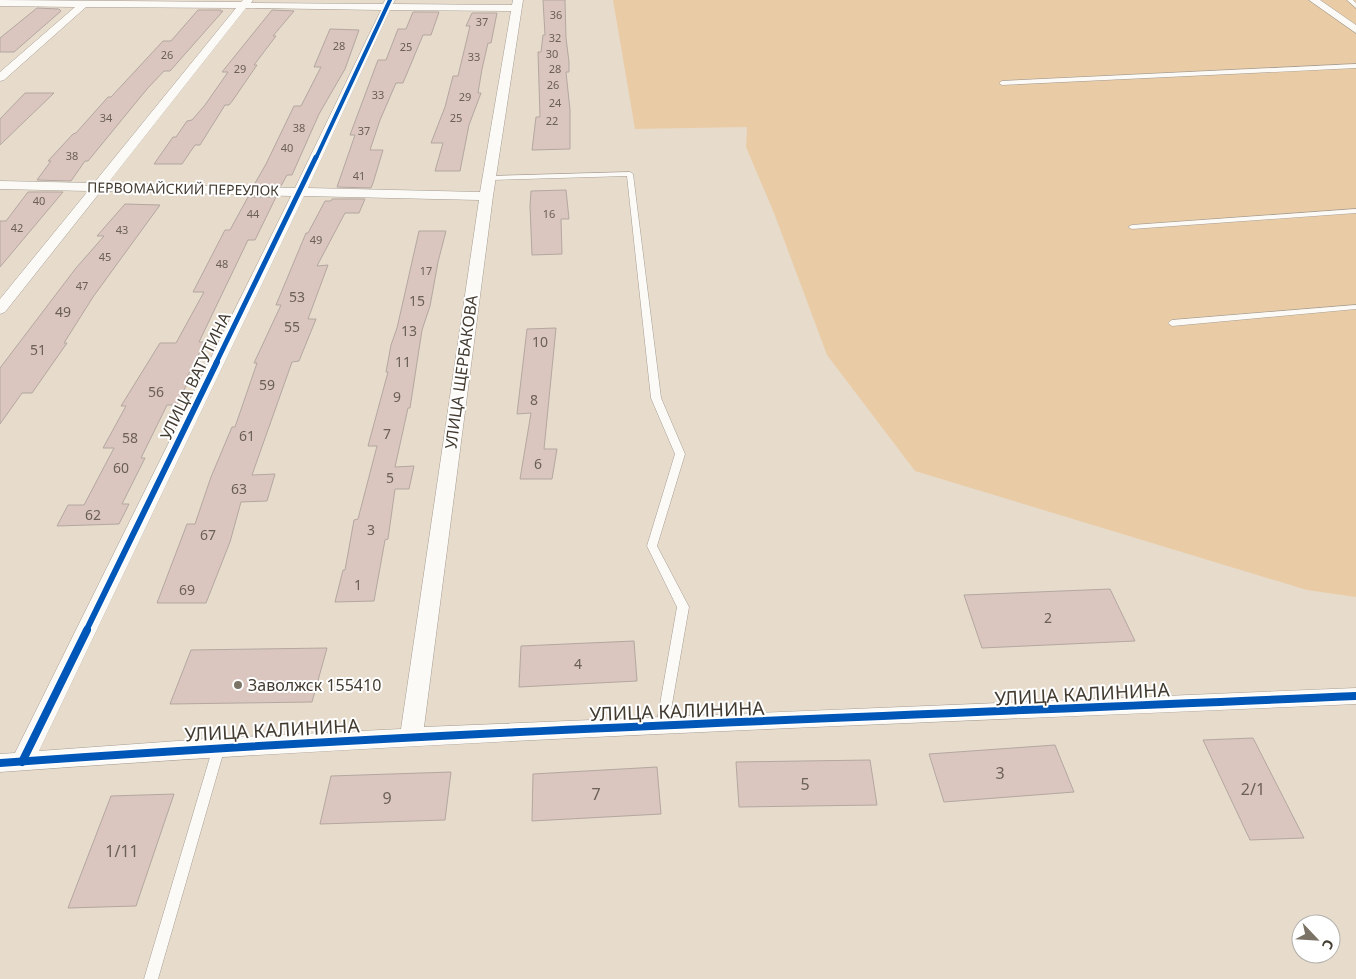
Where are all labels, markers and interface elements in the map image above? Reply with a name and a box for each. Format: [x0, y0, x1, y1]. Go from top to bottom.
house number: 36 [550, 7, 562, 22]
house number: 37 [476, 14, 488, 29]
house number: 32 [549, 30, 561, 45]
house number: 28 [333, 38, 345, 53]
house number: 25 [400, 39, 412, 54]
house number: 30 [546, 46, 558, 61]
house number: 26 [161, 47, 173, 62]
house number: 33 [468, 49, 480, 64]
house number: 29 [234, 61, 246, 76]
house number: 28 [549, 61, 561, 76]
house number: 26 [547, 77, 559, 92]
house number: 33 [372, 87, 384, 102]
house number: 29 [459, 89, 471, 104]
house number: 24 [549, 95, 562, 110]
house number: 34 [100, 110, 113, 125]
house number: 25 [450, 110, 462, 125]
house number: 22 [546, 113, 558, 128]
house number: 38 [293, 120, 305, 135]
house number: 37 [358, 123, 370, 138]
house number: 40 [281, 140, 293, 155]
house number: 38 [66, 148, 78, 163]
house number: 41 [353, 168, 365, 183]
street label: ПЕРВОМАЙСКИЙ ПЕРЕУЛОК [87, 177, 279, 200]
house number: 40 [33, 193, 45, 208]
house number: 44 [247, 206, 260, 221]
house number: 16 [543, 206, 555, 221]
house number: 42 [11, 220, 23, 235]
house number: 43 [116, 222, 128, 237]
house number: 49 [310, 232, 322, 247]
house number: 45 [99, 249, 111, 264]
house number: 48 [216, 256, 228, 271]
house number: 17 [420, 263, 432, 278]
house number: 47 [76, 278, 88, 293]
house number: 53 [289, 287, 305, 306]
house number: 15 [409, 291, 425, 310]
street label: УЛИЦА ЩЕРБАКОВА [439, 293, 483, 450]
house number: 49 [55, 302, 71, 321]
street label: УЛИЦА ВАТУТИНА [155, 308, 236, 443]
house number: 55 [284, 317, 300, 336]
house number: 13 [401, 321, 417, 340]
house number: 10 [532, 332, 548, 351]
house number: 51 [30, 340, 46, 359]
house number: 11 [395, 352, 411, 371]
house number: 59 [259, 375, 275, 394]
house number: 56 [148, 382, 164, 401]
house number: 9 [393, 387, 401, 406]
house number: 8 [530, 390, 538, 409]
house number: 7 [383, 424, 391, 443]
house number: 61 [239, 426, 255, 445]
house number: 58 [122, 428, 138, 447]
house number: 6 [534, 454, 542, 473]
house number: 60 [113, 458, 129, 477]
house number: 5 [386, 468, 394, 487]
house number: 63 [231, 479, 247, 498]
house number: 62 [85, 505, 101, 524]
house number: 3 [367, 520, 375, 539]
house number: 67 [200, 525, 216, 544]
house number: 1 [354, 575, 362, 594]
house number: 69 [179, 580, 195, 599]
house number: 2 [1044, 608, 1052, 627]
house number: 4 [574, 654, 582, 673]
place label: Заволжск 155410 [248, 674, 381, 696]
street label: УЛИЦА КАЛИНИНА [994, 676, 1171, 712]
marker: Заволжск 155410 [232, 679, 244, 691]
street label: УЛИЦА КАЛИНИНА [589, 695, 766, 727]
street label: УЛИЦА КАЛИНИНА [184, 712, 361, 748]
house number: 3 [995, 762, 1005, 784]
house number: 5 [800, 773, 810, 795]
house number: 2/1 [1241, 778, 1265, 800]
house number: 7 [591, 783, 601, 805]
house number: 9 [382, 787, 392, 809]
house number: 1/11 [105, 840, 139, 862]
north arrow [1291, 914, 1341, 964]
text: С [1318, 937, 1339, 953]

